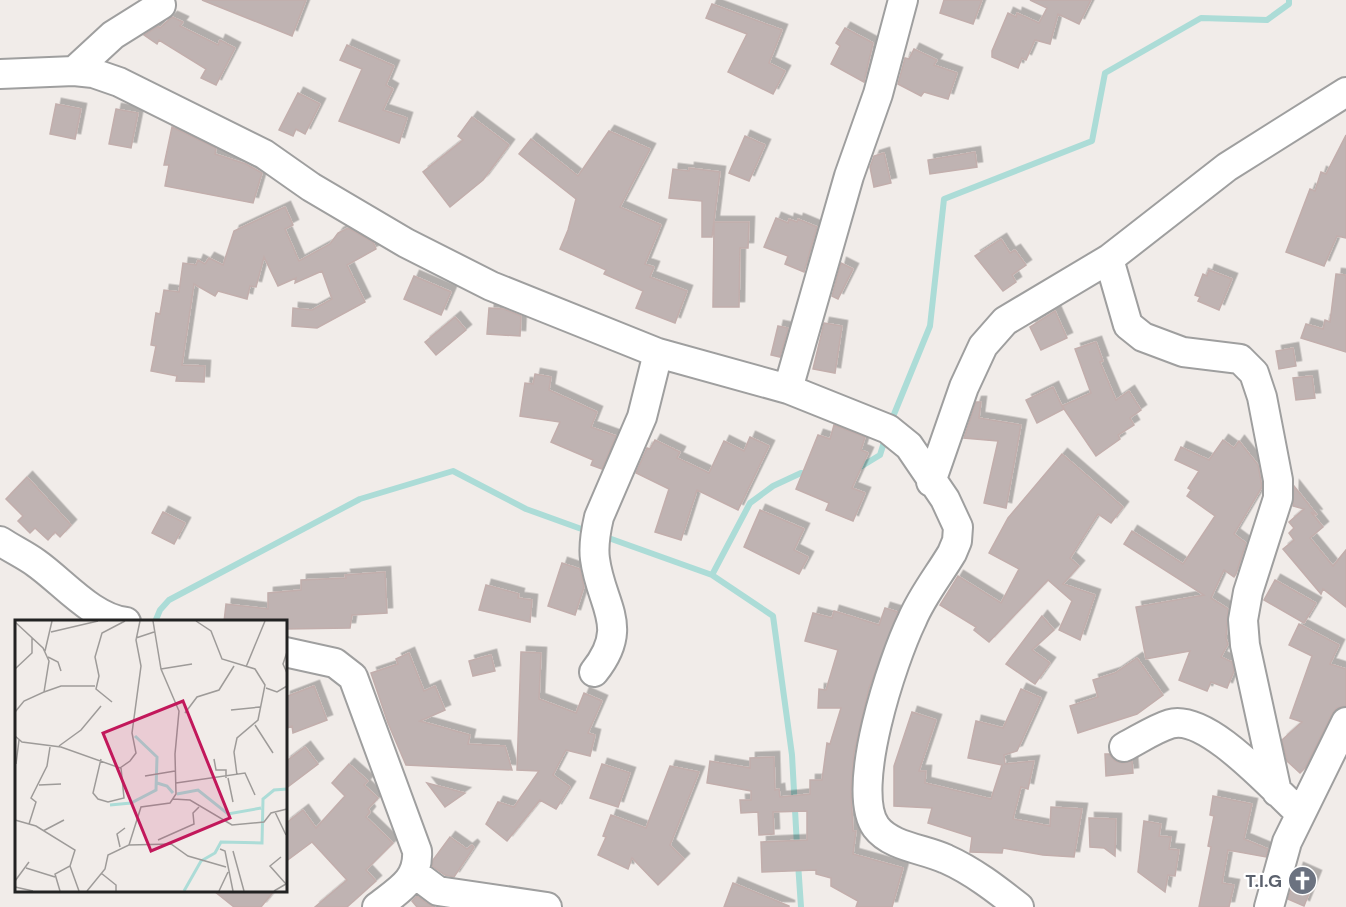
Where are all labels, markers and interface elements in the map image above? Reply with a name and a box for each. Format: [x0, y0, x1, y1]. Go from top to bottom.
inset map [15, 620, 286, 892]
church icon: T.I.G [1287, 865, 1319, 897]
place label: T.I.G [1245, 869, 1282, 893]

